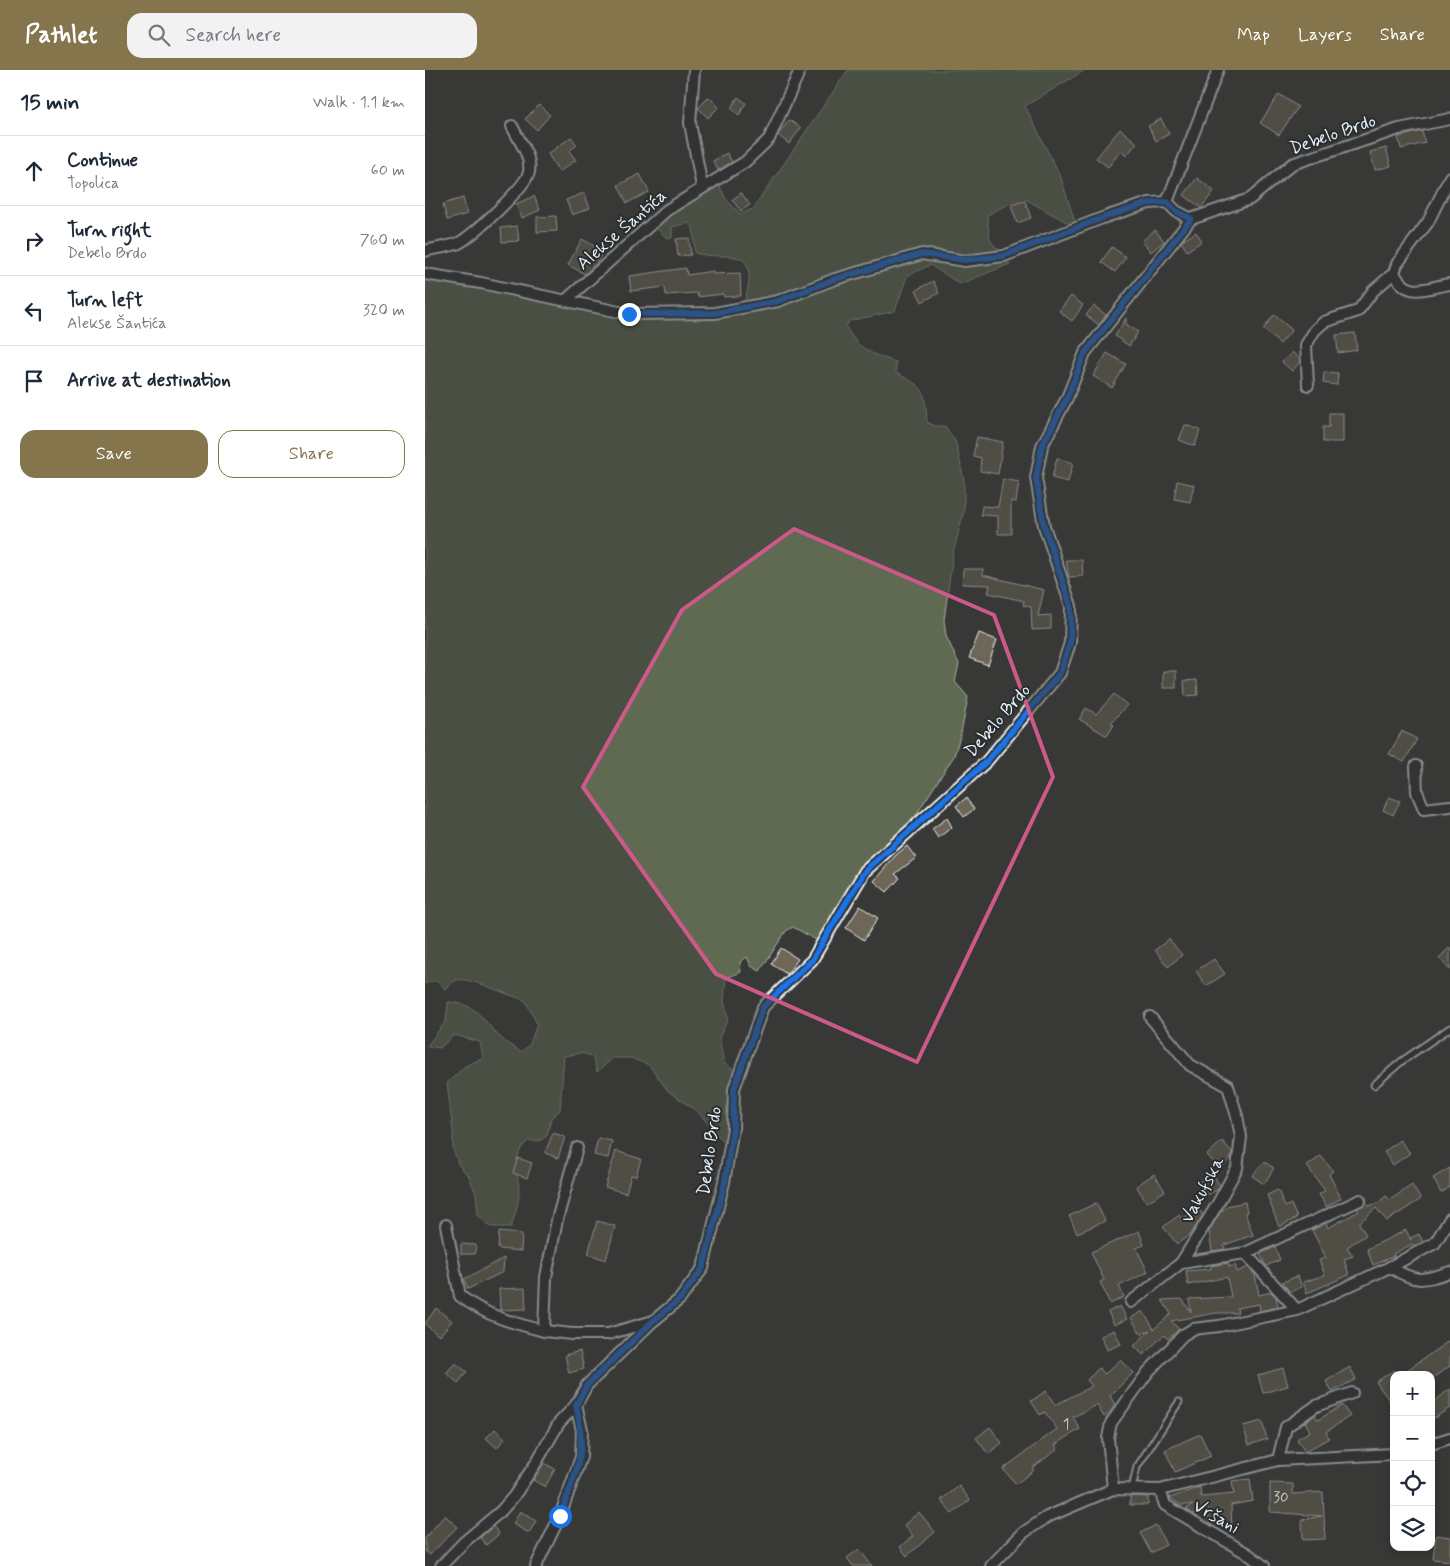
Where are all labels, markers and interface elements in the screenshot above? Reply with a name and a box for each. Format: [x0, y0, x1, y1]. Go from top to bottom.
search box [127, 13, 477, 58]
text: Pathlet [25, 20, 97, 51]
icon: search [145, 21, 173, 49]
text: Search here [185, 23, 281, 48]
text: Map [1237, 23, 1270, 47]
text: Layers [1298, 23, 1352, 47]
text: Share [1380, 23, 1425, 47]
text: 15 min [20, 89, 80, 117]
text: Walk · 1.1 km [313, 92, 405, 113]
street label: Debelo Brdo [1287, 109, 1379, 161]
text: Continue [67, 148, 138, 173]
icon: ahead [20, 157, 48, 185]
text: 60 m [371, 160, 405, 181]
text: Topolica [67, 173, 119, 194]
street label: Alekse Šantića [572, 184, 672, 276]
text: Turn right [67, 218, 151, 243]
icon: right [20, 227, 48, 255]
text: 760 m [360, 230, 405, 251]
text: Debelo Brdo [67, 243, 147, 264]
text: Turn left [67, 288, 143, 313]
icon: left [20, 297, 48, 325]
text: 320 m [363, 300, 405, 321]
route end [618, 303, 641, 326]
text: Alekse Šantića [67, 313, 167, 334]
icon: arrive [20, 367, 48, 395]
text: Arrive at destination [67, 368, 231, 393]
button: Save [20, 430, 208, 478]
button: Share [218, 430, 405, 478]
street label: Debelo Brdo [960, 679, 1036, 763]
street label: Debelo Brdo [692, 1105, 728, 1197]
street label: Vakufska [1175, 1152, 1231, 1228]
map controls [1390, 1371, 1435, 1551]
button: + [1390, 1371, 1435, 1416]
house number: 1 [1063, 1415, 1069, 1435]
button: − [1390, 1416, 1435, 1461]
button: locate [1390, 1461, 1435, 1506]
house number: 30 [1273, 1488, 1289, 1508]
street label: Vršani [1188, 1494, 1244, 1540]
route start [549, 1505, 572, 1528]
button: layers [1390, 1506, 1435, 1551]

